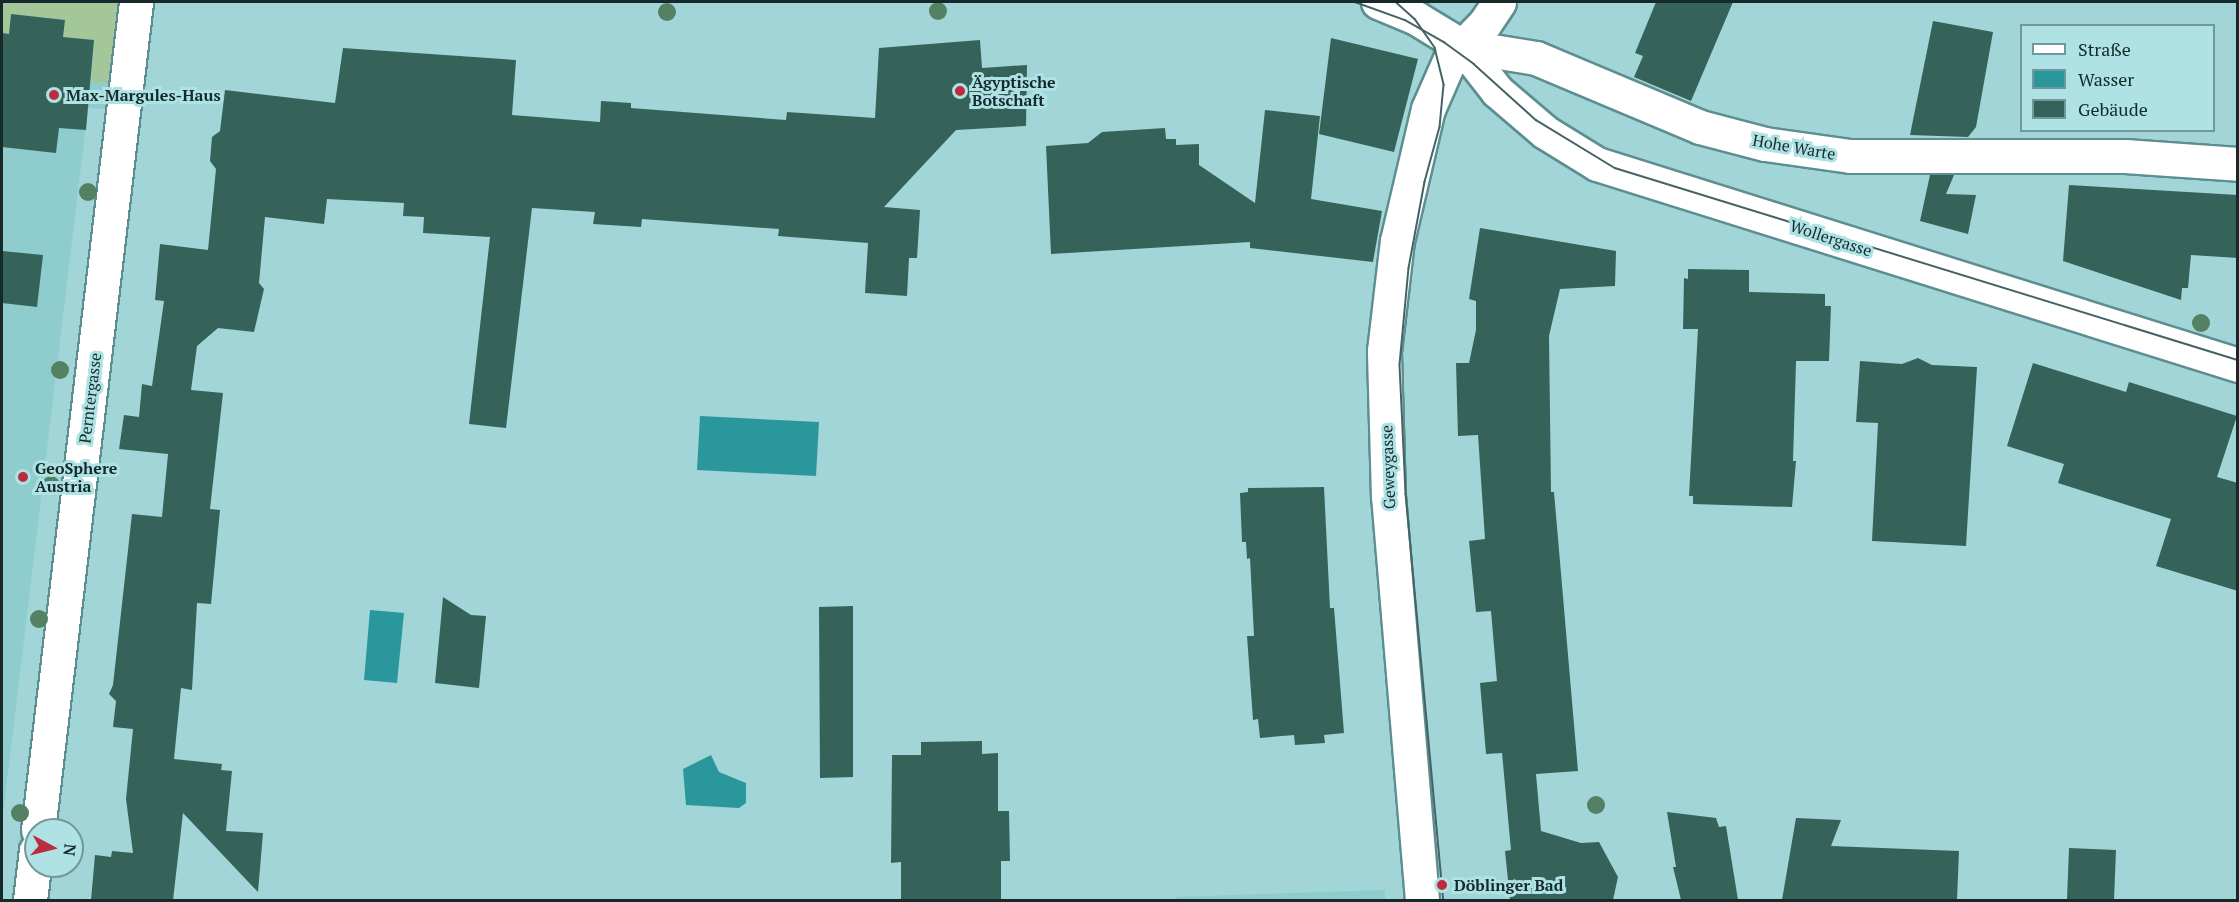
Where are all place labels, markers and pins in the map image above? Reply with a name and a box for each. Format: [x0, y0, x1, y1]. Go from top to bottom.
place label: Ägyptische Botschaft [972, 72, 1056, 110]
marker: Ägyptische Botschaft [953, 84, 967, 98]
place label: Max-Margules-Haus [66, 85, 221, 105]
marker: Max-Margules-Haus [47, 88, 61, 102]
place label: GeoSphere Austria [35, 458, 117, 496]
marker: GeoSphere Austria [16, 470, 30, 484]
place label: Döblinger Bad [1454, 875, 1563, 895]
marker: Döblinger Bad [1435, 878, 1449, 892]

